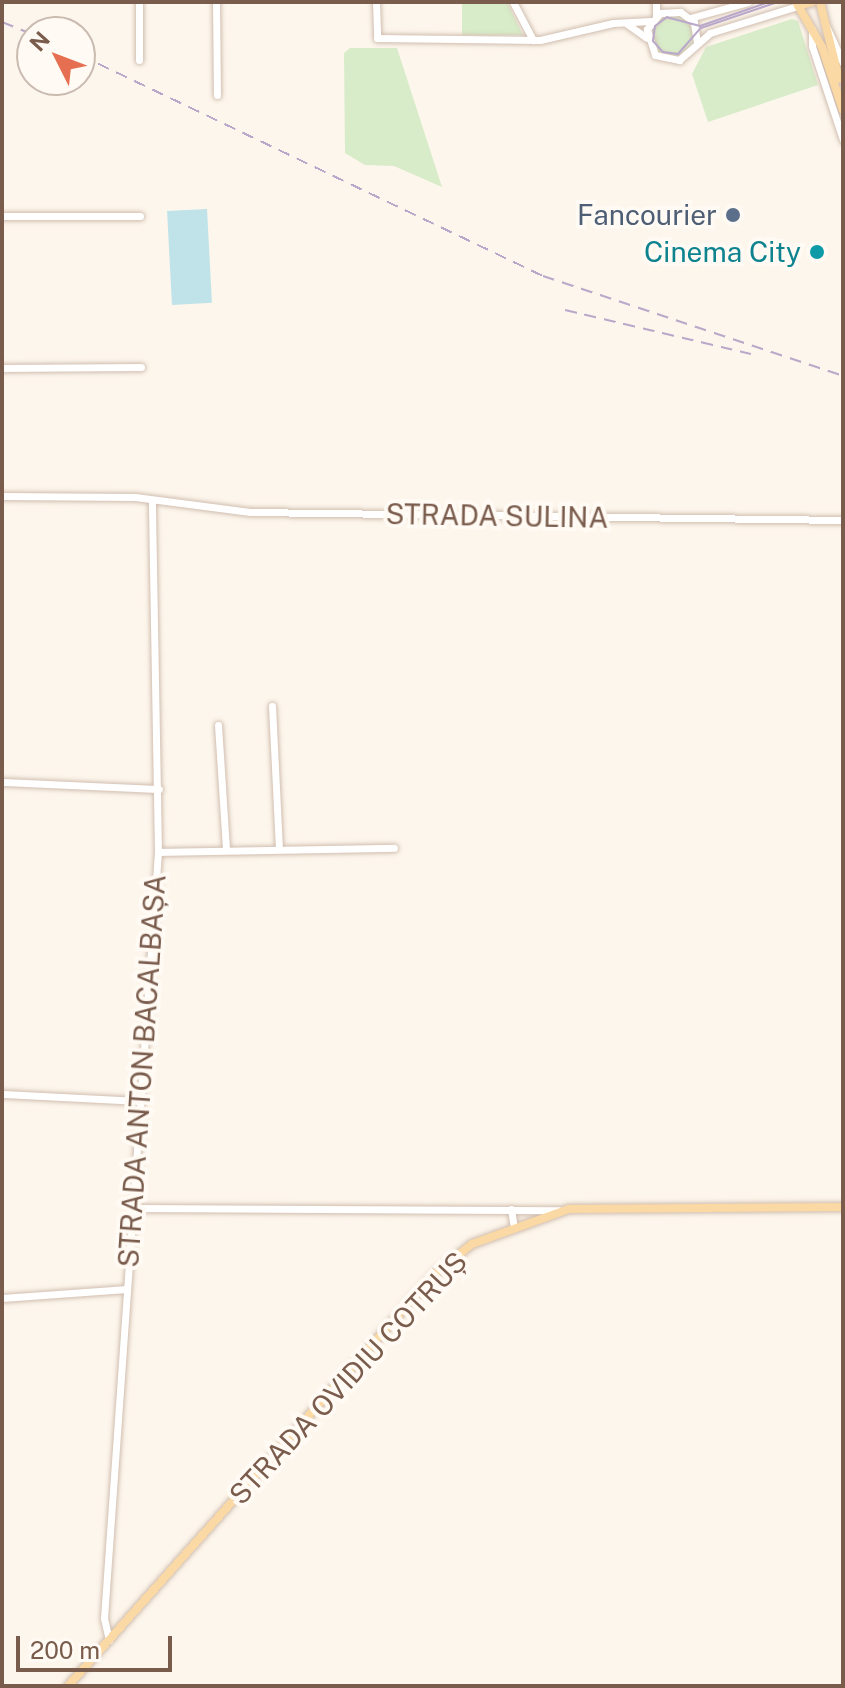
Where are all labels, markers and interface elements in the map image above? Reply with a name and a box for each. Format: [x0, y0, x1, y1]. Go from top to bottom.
north arrow [16, 16, 96, 96]
text: N [24, 26, 55, 56]
place label: Fancourier [577, 198, 717, 232]
marker: Fancourier [724, 206, 742, 224]
place label: Cinema City [644, 235, 801, 269]
marker: Cinema City [808, 243, 826, 261]
street label: STRADA SULINA [385, 497, 609, 535]
street label: STRADA ANTON BACALBAȘA [112, 873, 172, 1269]
street label: STRADA OVIDIU COTRUȘ [222, 1245, 474, 1511]
scale bar [20, 1620, 176, 1670]
text: 200 m [30, 1636, 100, 1664]

